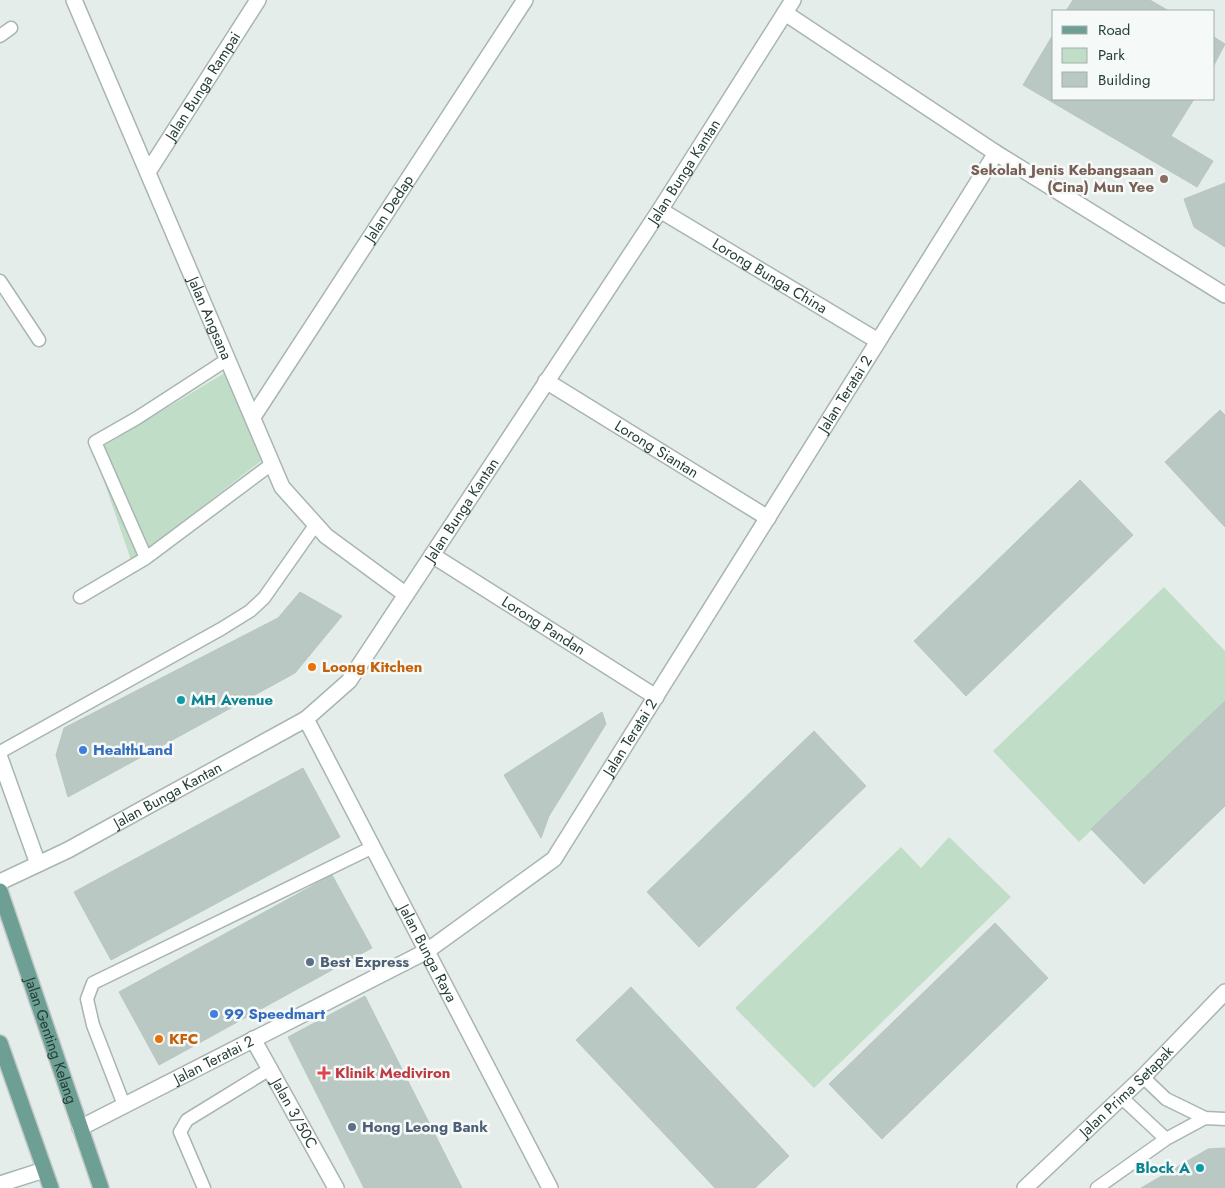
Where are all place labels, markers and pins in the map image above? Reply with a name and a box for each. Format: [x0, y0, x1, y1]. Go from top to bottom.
place label: Sekolah Jenis Kebangsaan (Cina) Mun Yee [971, 159, 1154, 198]
marker: Sekolah Jenis Kebangsaan (Cina) Mun Yee [1158, 173, 1170, 185]
place label: Loong Kitchen [322, 656, 422, 678]
marker: Loong Kitchen [306, 661, 318, 673]
place label: MH Avenue [191, 689, 273, 711]
marker: MH Avenue [175, 694, 187, 706]
place label: HealthLand [93, 739, 173, 761]
marker: HealthLand [77, 744, 89, 756]
place label: Best Express [320, 951, 409, 973]
marker: Best Express [304, 956, 316, 968]
place label: 99 Speedmart [224, 1003, 325, 1025]
marker: 99 Speedmart [208, 1008, 220, 1020]
place label: KFC [169, 1028, 198, 1050]
marker: KFC [153, 1033, 165, 1045]
place label: Klinik Mediviron [335, 1062, 450, 1084]
marker: Klinik Mediviron [317, 1066, 331, 1080]
place label: Hong Leong Bank [362, 1116, 488, 1138]
marker: Hong Leong Bank [346, 1121, 358, 1133]
place label: Block A [1136, 1157, 1191, 1179]
marker: Block A [1194, 1162, 1206, 1174]

